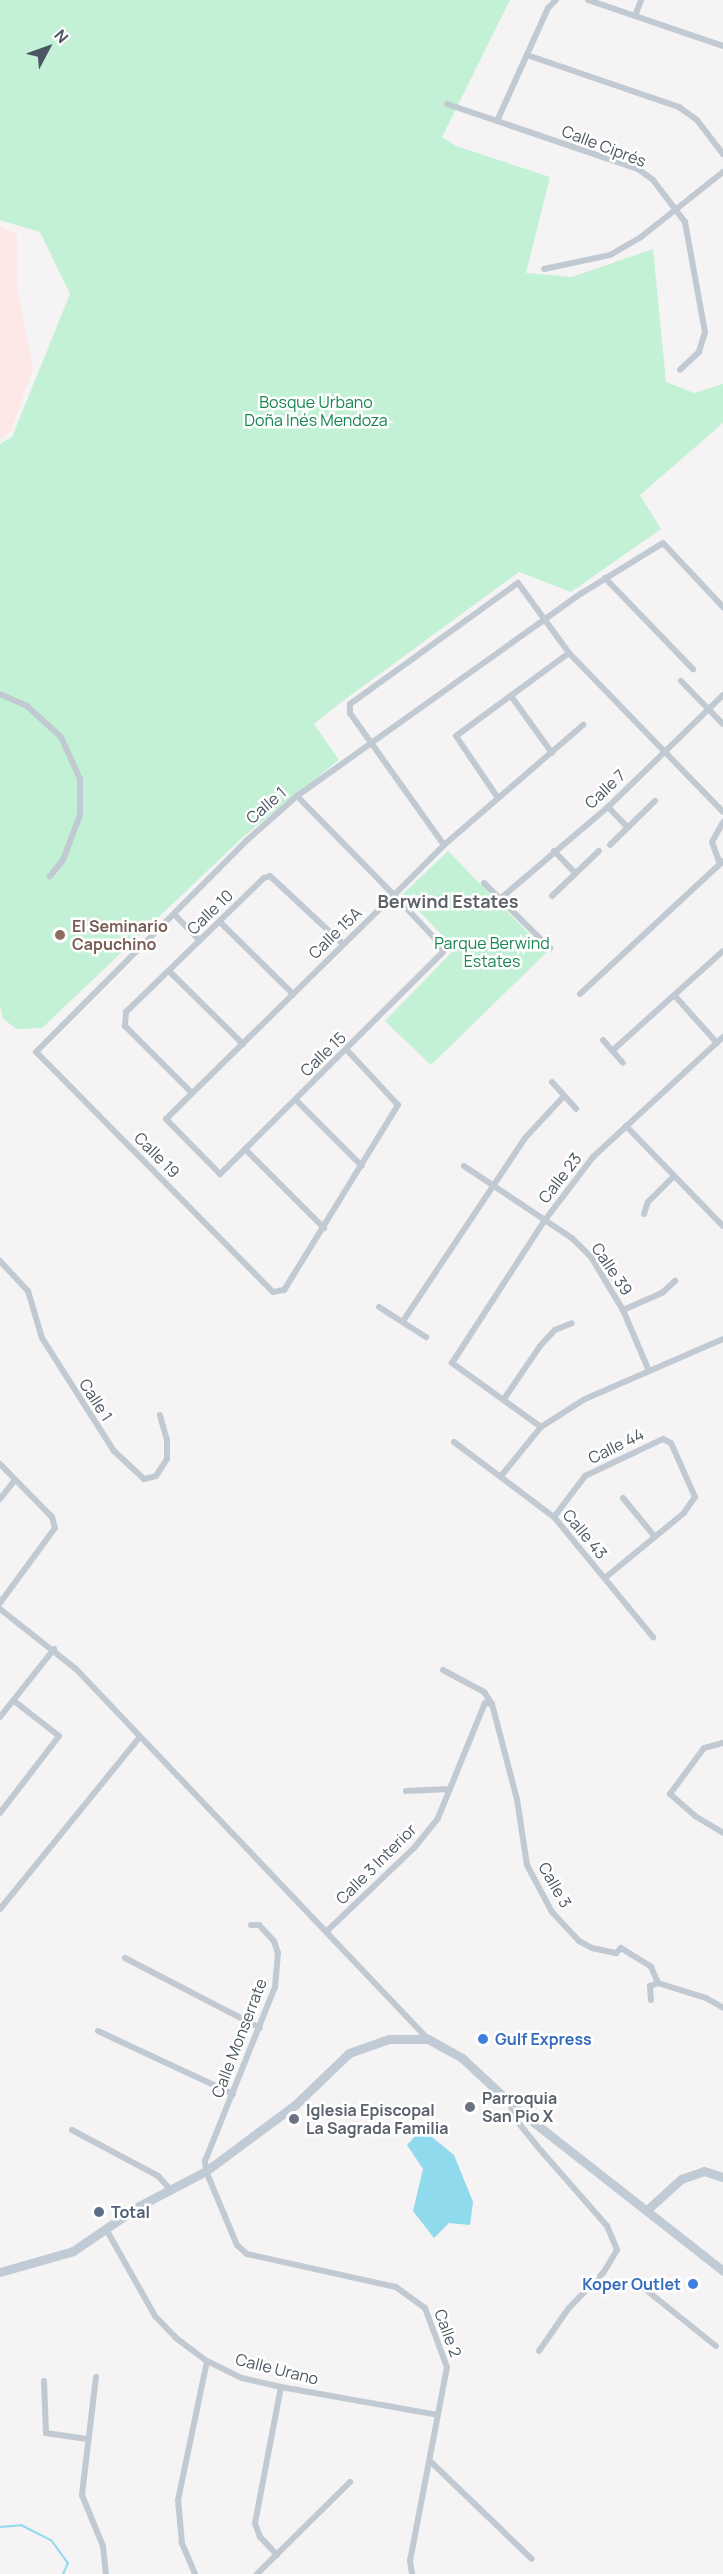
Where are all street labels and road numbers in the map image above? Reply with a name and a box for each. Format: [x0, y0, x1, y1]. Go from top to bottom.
street label: Calle Ciprés [559, 121, 649, 171]
street label: Calle 7 [581, 765, 629, 813]
street label: Calle 1 [242, 782, 290, 828]
street label: Calle 10 [183, 886, 237, 938]
street label: Calle 15A [305, 903, 365, 963]
street label: Calle 15 [296, 1028, 350, 1080]
street label: Calle 19 [130, 1128, 184, 1182]
street label: Calle 23 [534, 1149, 586, 1207]
street label: Calle 39 [588, 1239, 636, 1299]
street label: Calle 1 [75, 1375, 117, 1425]
street label: Calle 44 [585, 1424, 647, 1468]
street label: Calle 43 [559, 1505, 611, 1563]
street label: Calle 3 Interior [332, 1820, 420, 1908]
street label: Calle 3 [534, 1859, 576, 1911]
street label: Calle Monserrate [207, 1976, 271, 2100]
street label: Calle 2 [431, 2306, 465, 2360]
street label: Calle Urano [234, 2349, 320, 2389]

